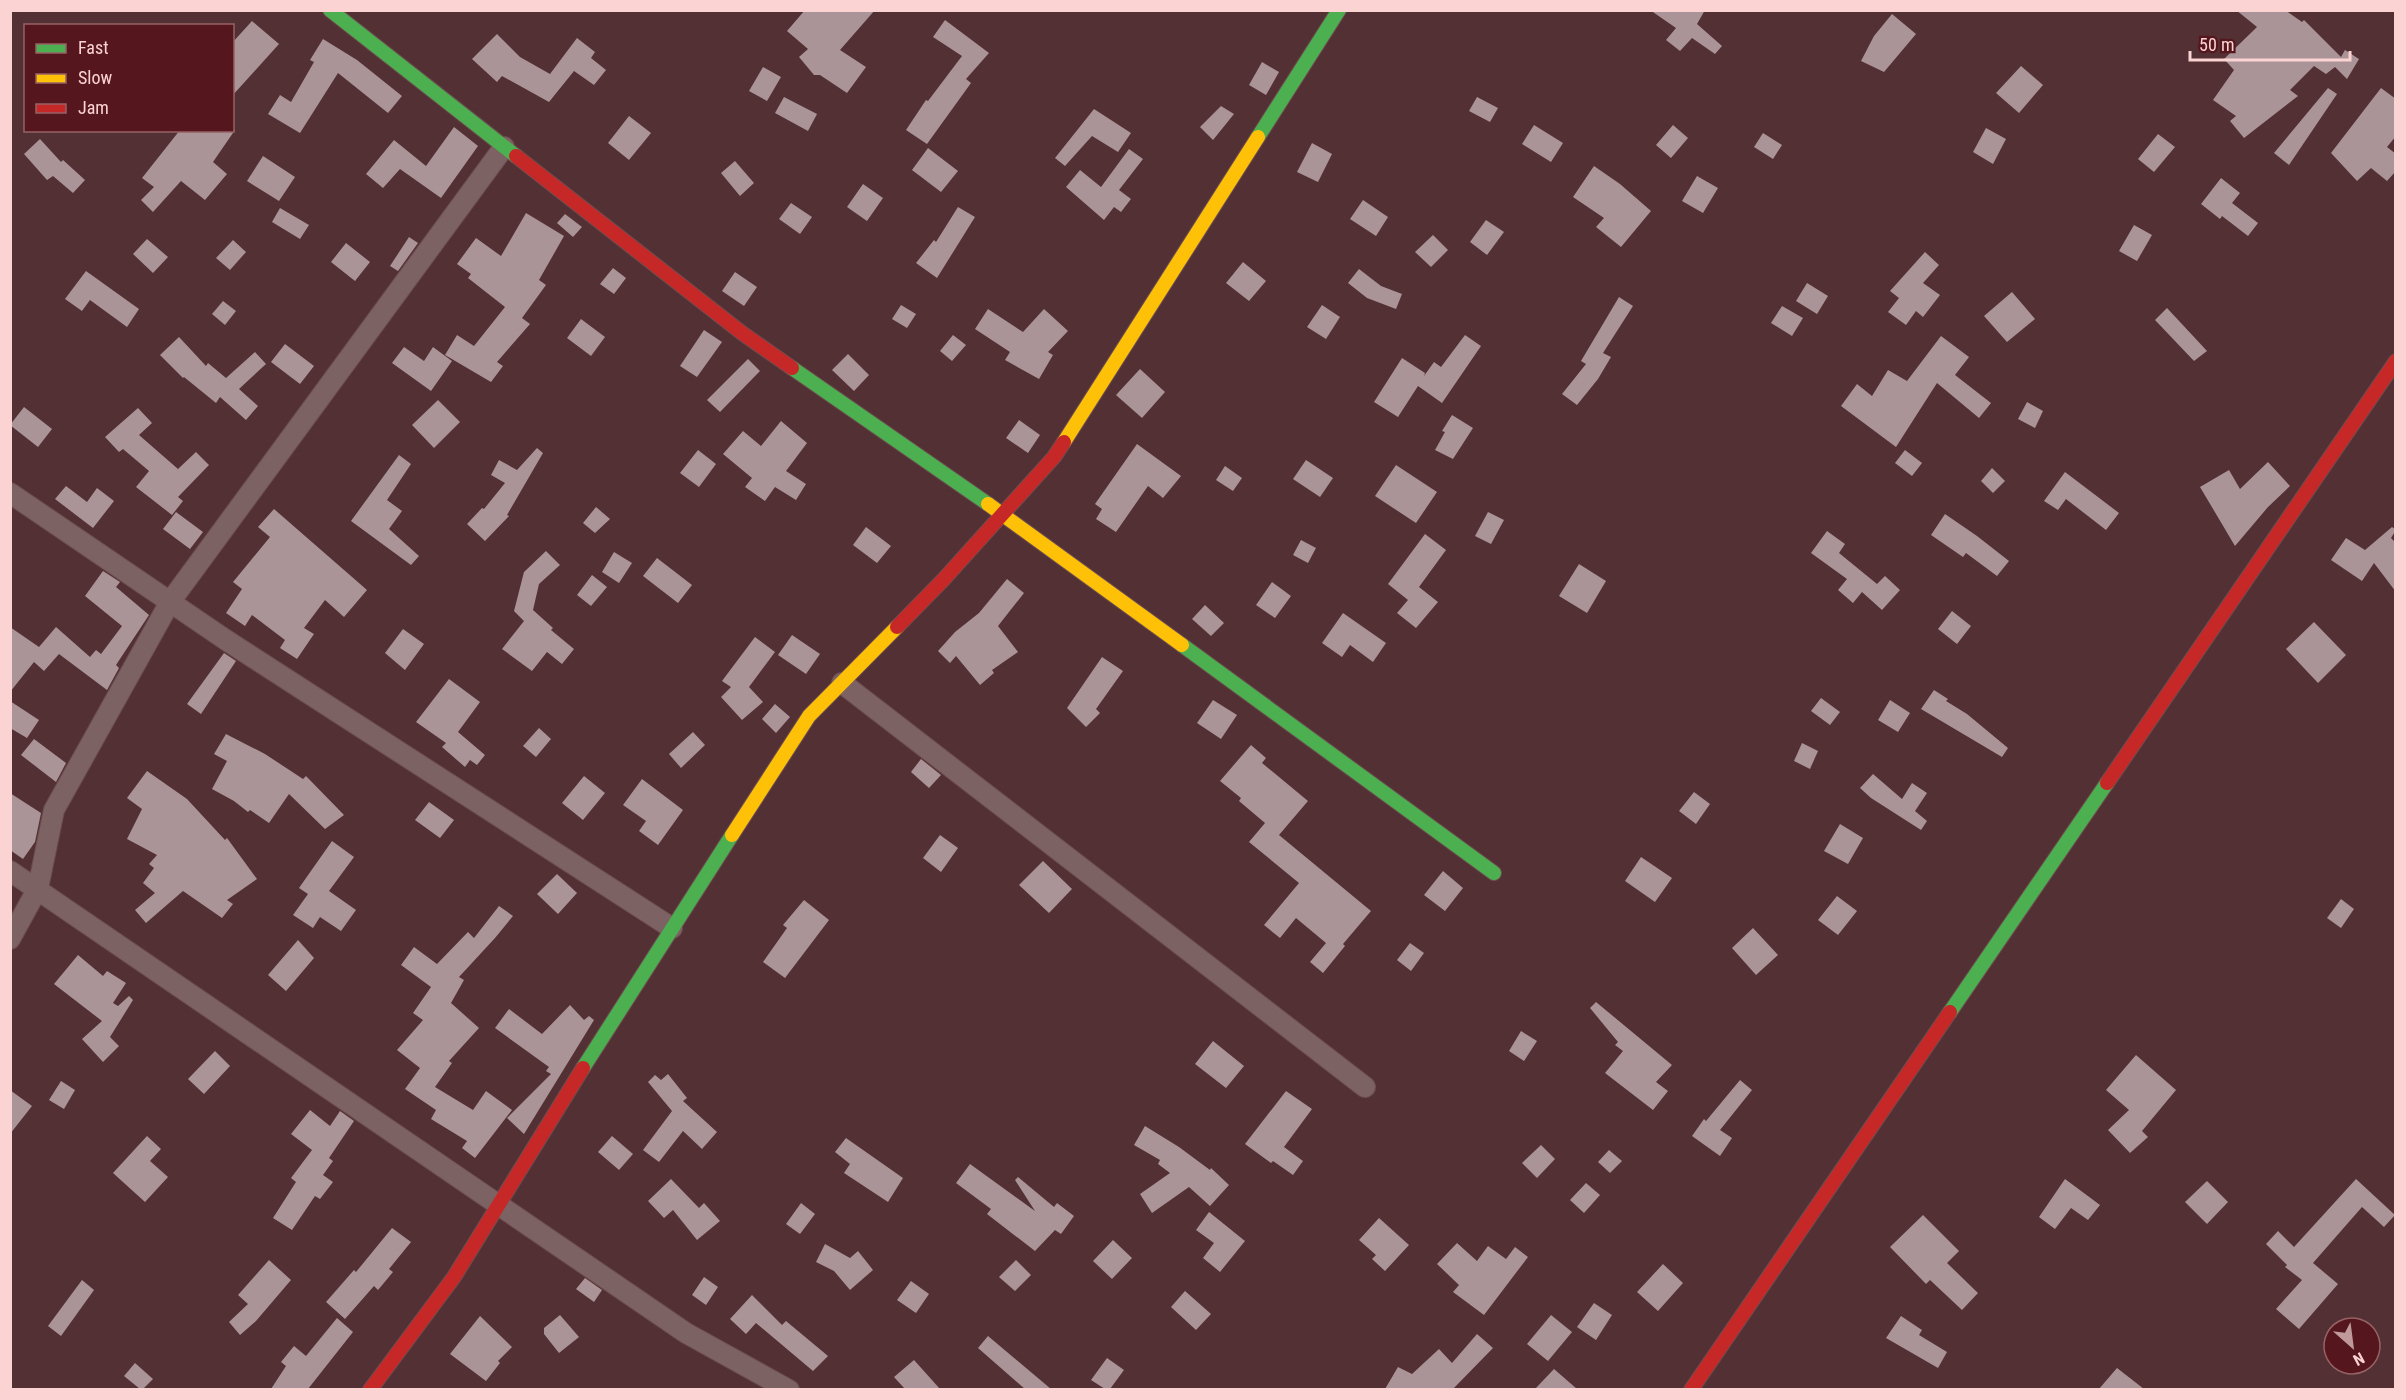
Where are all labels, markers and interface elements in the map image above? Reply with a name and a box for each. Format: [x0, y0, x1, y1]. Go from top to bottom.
legend [24, 24, 234, 132]
scale bar [2190, 24, 2350, 62]
text: 50 m [2199, 34, 2234, 55]
text: Fast [78, 37, 109, 58]
text: Slow [78, 67, 113, 88]
text: Jam [78, 97, 109, 118]
north arrow [2322, 1316, 2382, 1376]
text: N [2350, 1348, 2368, 1369]

